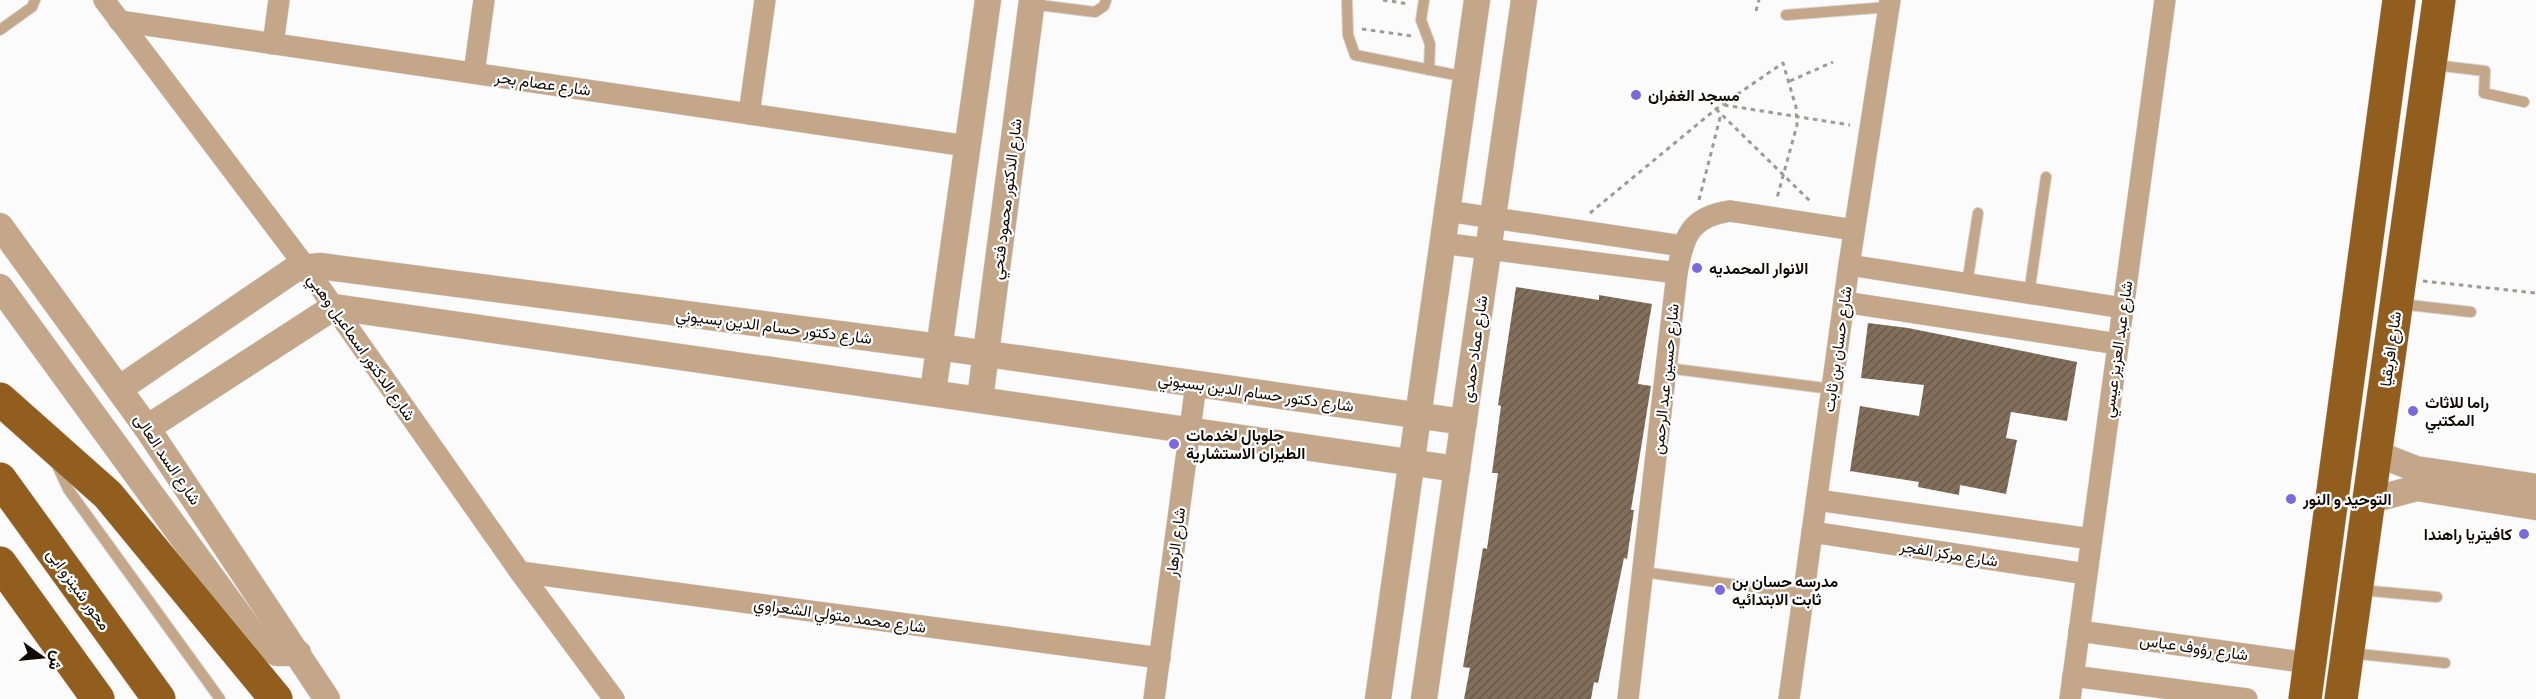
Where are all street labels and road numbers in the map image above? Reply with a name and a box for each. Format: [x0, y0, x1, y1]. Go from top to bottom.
street label: شارع عصام بحر [493, 66, 592, 102]
street label: شارع الدكتور محمود فتحي [986, 117, 1030, 281]
street label: شارع الدكتور اسماعيل وهبي [300, 270, 420, 427]
street label: شارع عبد العزيز عيسي [2097, 279, 2140, 419]
street label: شارع حسان بن ثابت [1818, 285, 1858, 414]
street label: شارع عماد حمدى [1457, 294, 1493, 404]
street label: شارع حسين عبد الرحمن [1647, 303, 1685, 456]
street label: شارع دكتور حسام الدين بسيوني [674, 304, 873, 352]
street label: شارع افريقيا [2375, 310, 2407, 388]
street label: شارع دكتور حسام الدين بسيوني [1156, 368, 1355, 420]
street label: شارع السد العالى [128, 409, 206, 510]
street label: شارع الزهار [1161, 506, 1191, 579]
street label: شارع مركز الفجر [1897, 535, 1999, 573]
street label: محور شينزو ابى [42, 544, 115, 634]
street label: شارع محمد متولي الشعراوي [752, 593, 928, 641]
street label: شارع رؤوف عباس [2138, 629, 2250, 666]

